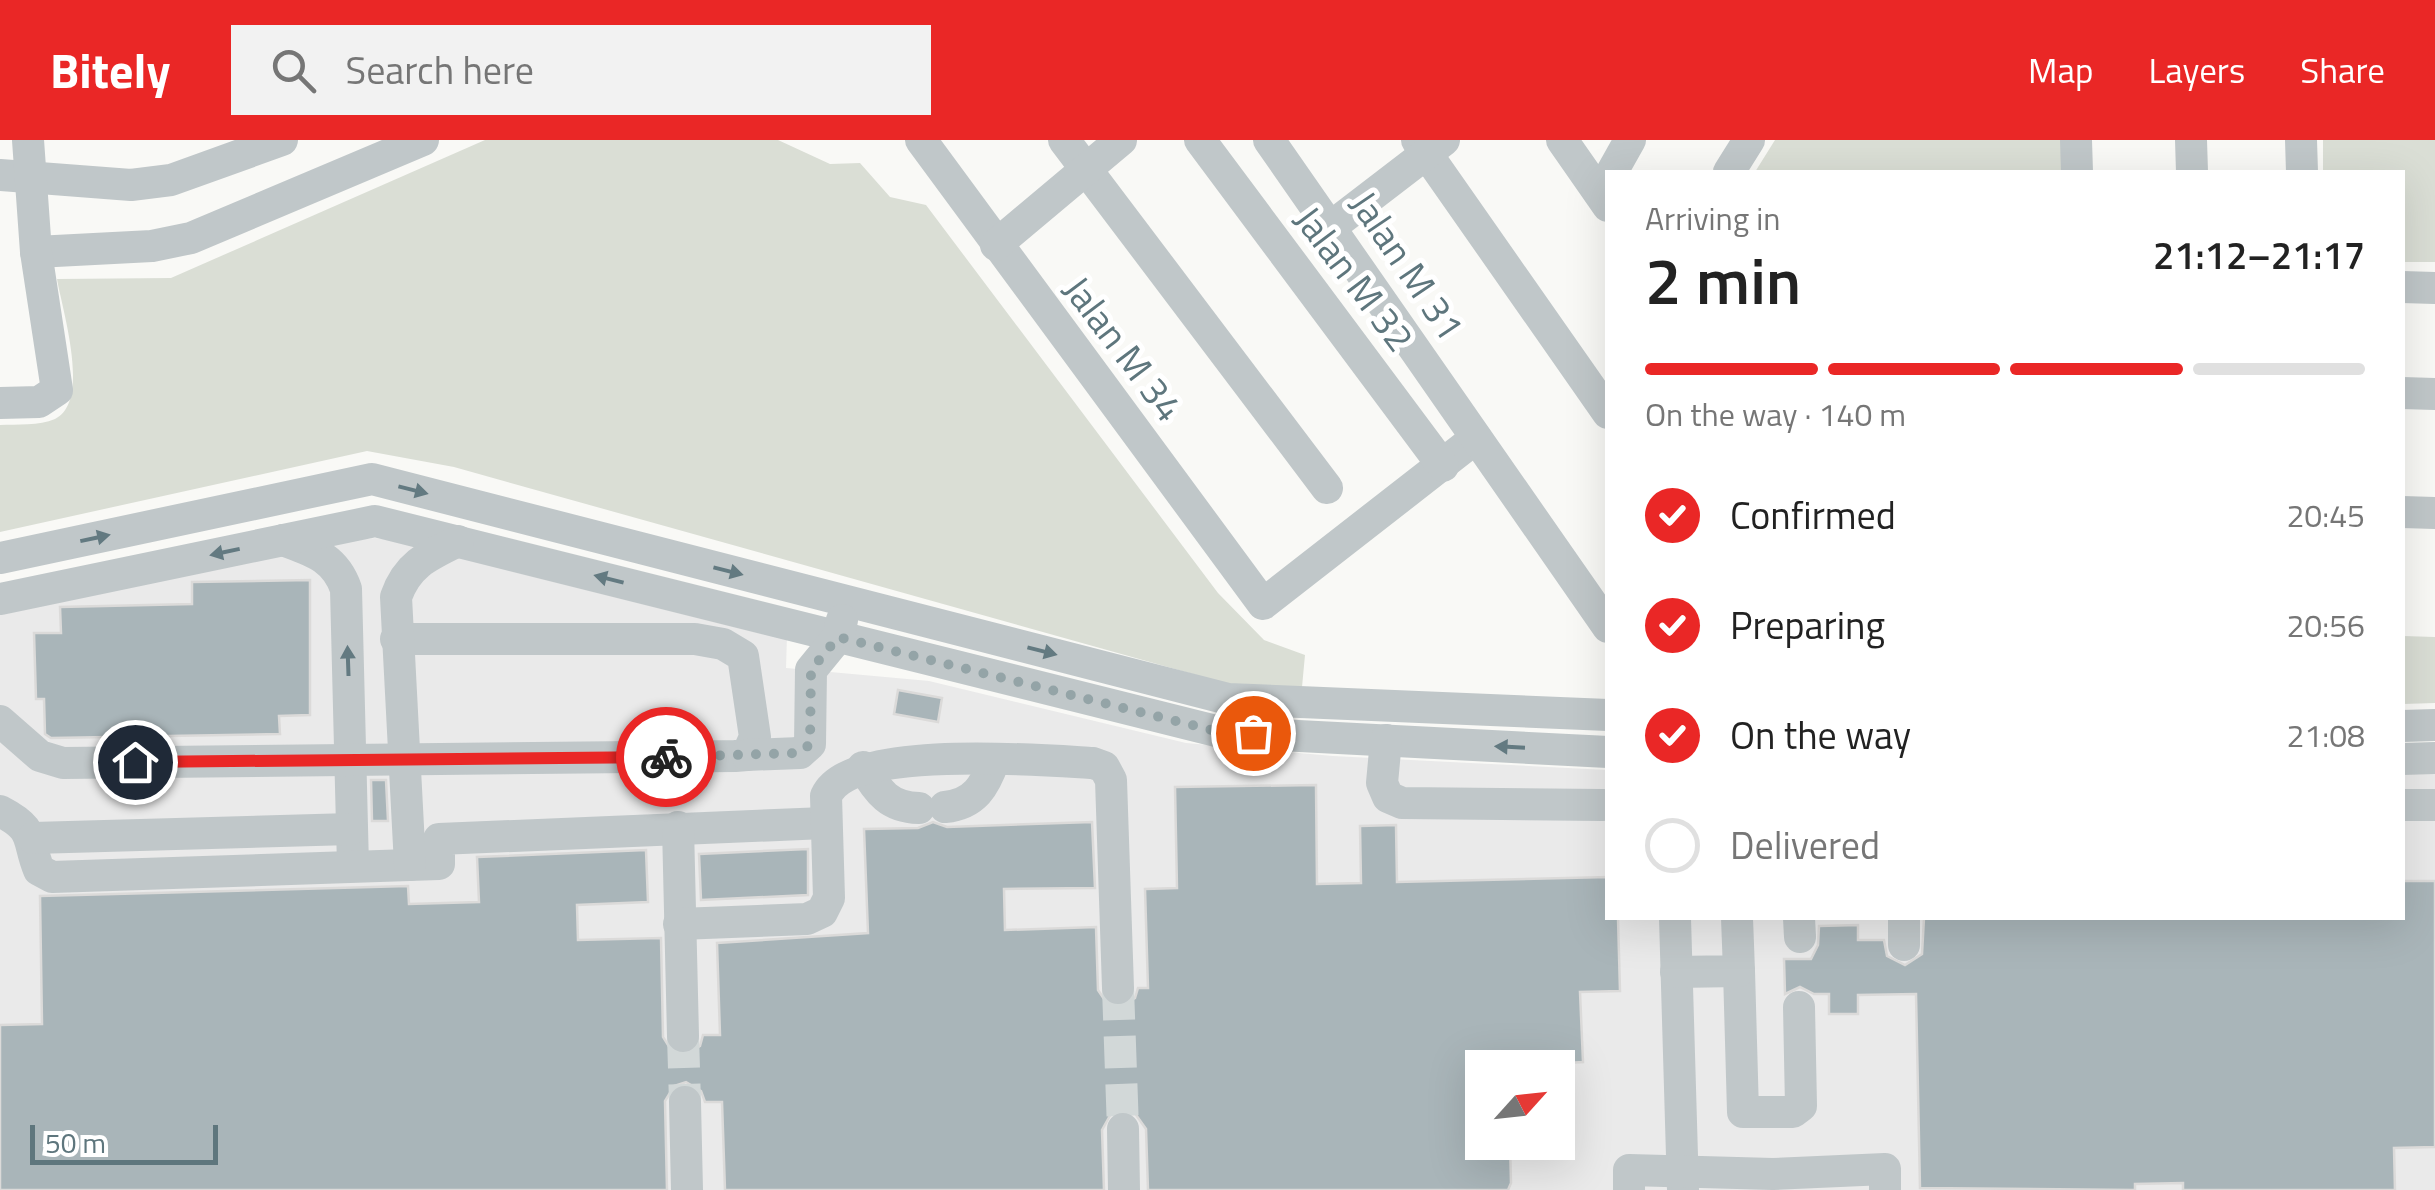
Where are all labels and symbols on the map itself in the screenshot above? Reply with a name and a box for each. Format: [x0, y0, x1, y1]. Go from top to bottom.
street label: Jalan M 31 [1336, 179, 1479, 352]
street label: Jalan M 32 [1281, 193, 1429, 364]
street label: Jalan M 34 [1050, 263, 1198, 434]
one-way arrow [398, 482, 429, 498]
one-way arrow [80, 529, 111, 545]
one-way arrow [209, 545, 240, 560]
one-way arrow [713, 563, 744, 579]
one-way arrow [593, 571, 624, 587]
one-way arrow [1027, 644, 1058, 660]
one-way arrow [340, 645, 356, 677]
pin [1211, 691, 1296, 776]
courier [616, 707, 716, 807]
pin [93, 720, 178, 805]
one-way arrow [1494, 739, 1526, 755]
north arrow [1465, 1050, 1575, 1160]
scale bar [30, 1120, 218, 1164]

